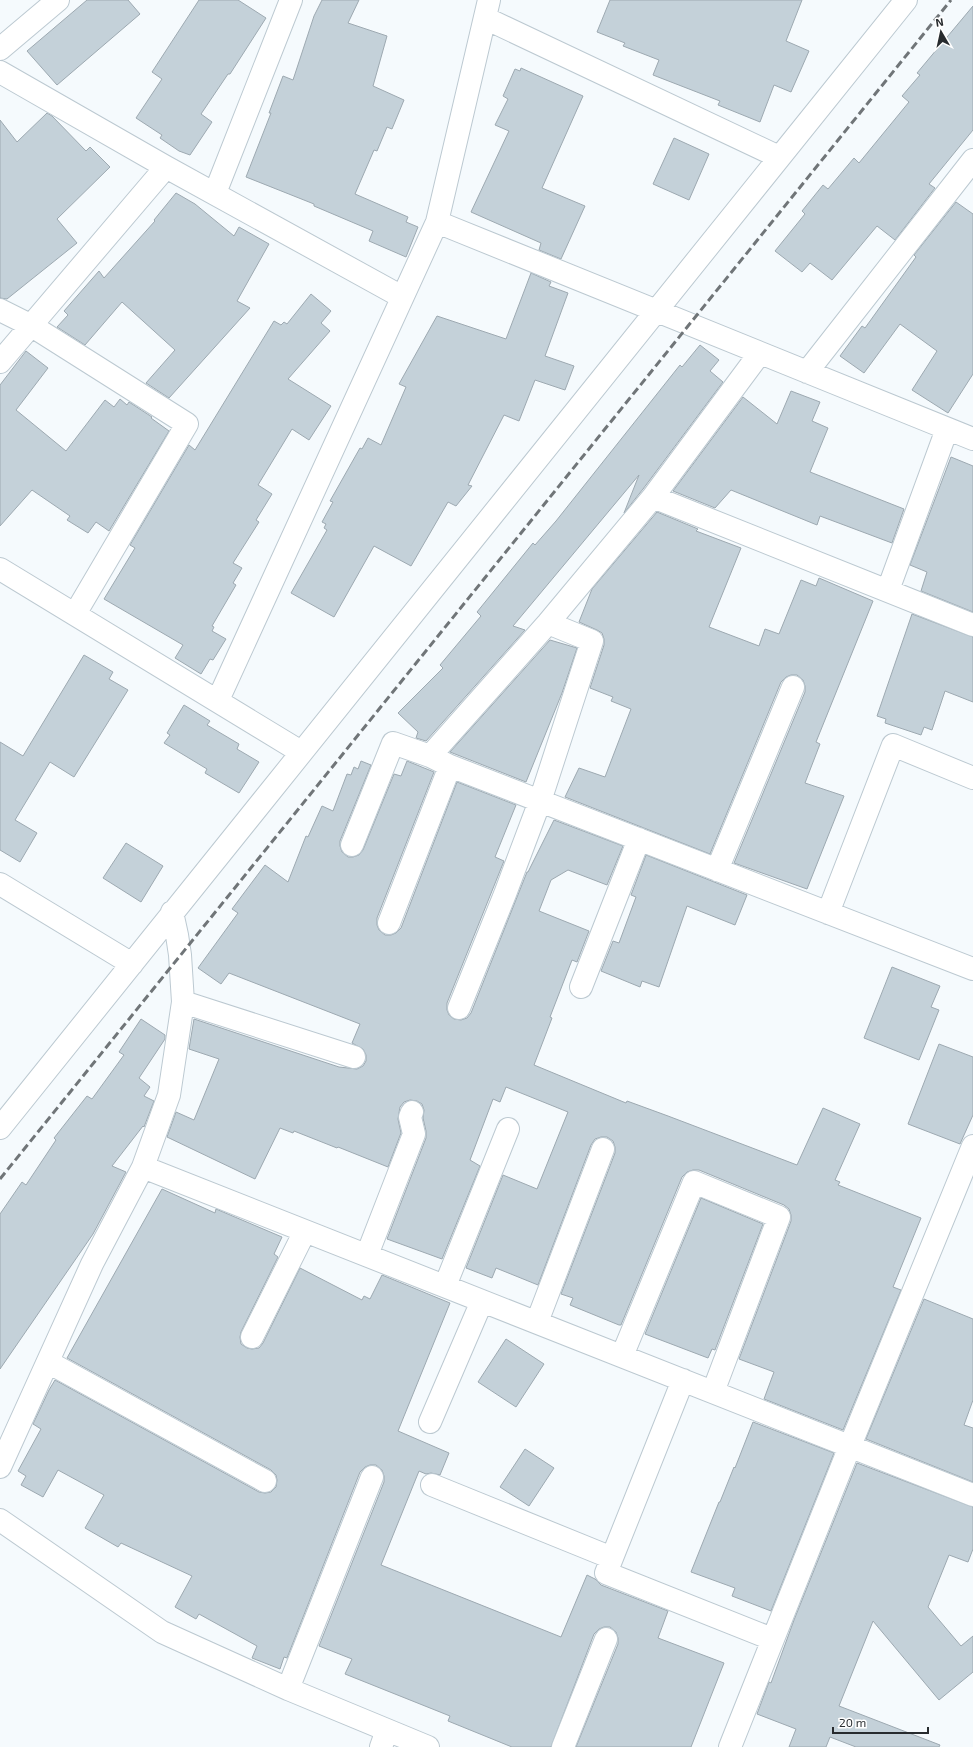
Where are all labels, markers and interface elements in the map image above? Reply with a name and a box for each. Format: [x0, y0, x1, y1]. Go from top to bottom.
north arrow [921, 12, 961, 52]
text: N [934, 15, 944, 29]
scale bar [833, 1709, 928, 1735]
text: 20 m [839, 1715, 866, 1729]

